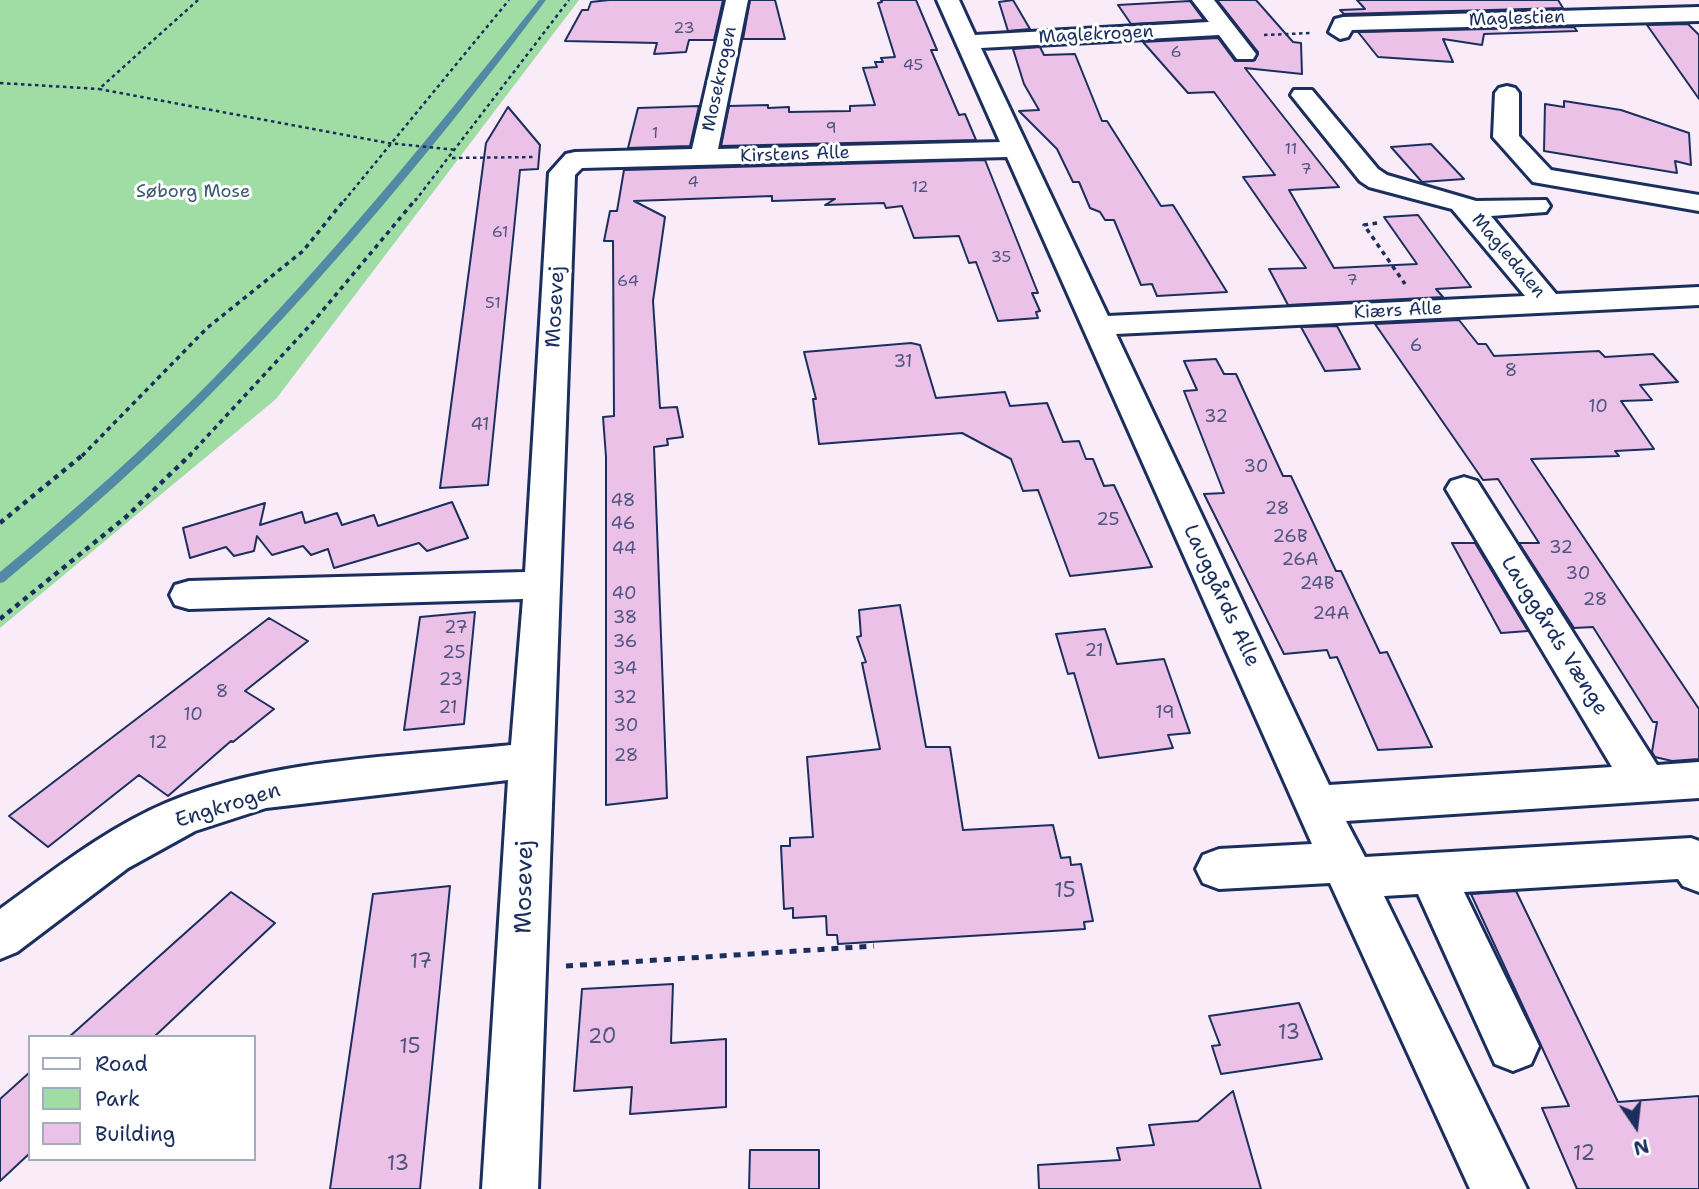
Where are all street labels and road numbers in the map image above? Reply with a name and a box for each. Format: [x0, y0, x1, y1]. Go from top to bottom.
street label: Maglestien [1469, 7, 1565, 31]
street label: Maglekrogen [1038, 21, 1154, 49]
street label: Mosekrogen [698, 24, 742, 134]
street label: Kirstens Alle [740, 142, 850, 168]
street label: Magledalen [1467, 209, 1549, 303]
street label: Mosevej [541, 265, 571, 349]
street label: Kiærs Alle [1353, 298, 1443, 324]
street label: Lauggårds Alle [1177, 521, 1265, 671]
street label: Lauggårds Vænge [1495, 552, 1613, 720]
street label: Engkrogen [172, 778, 284, 834]
street label: Mosevej [510, 840, 540, 934]

